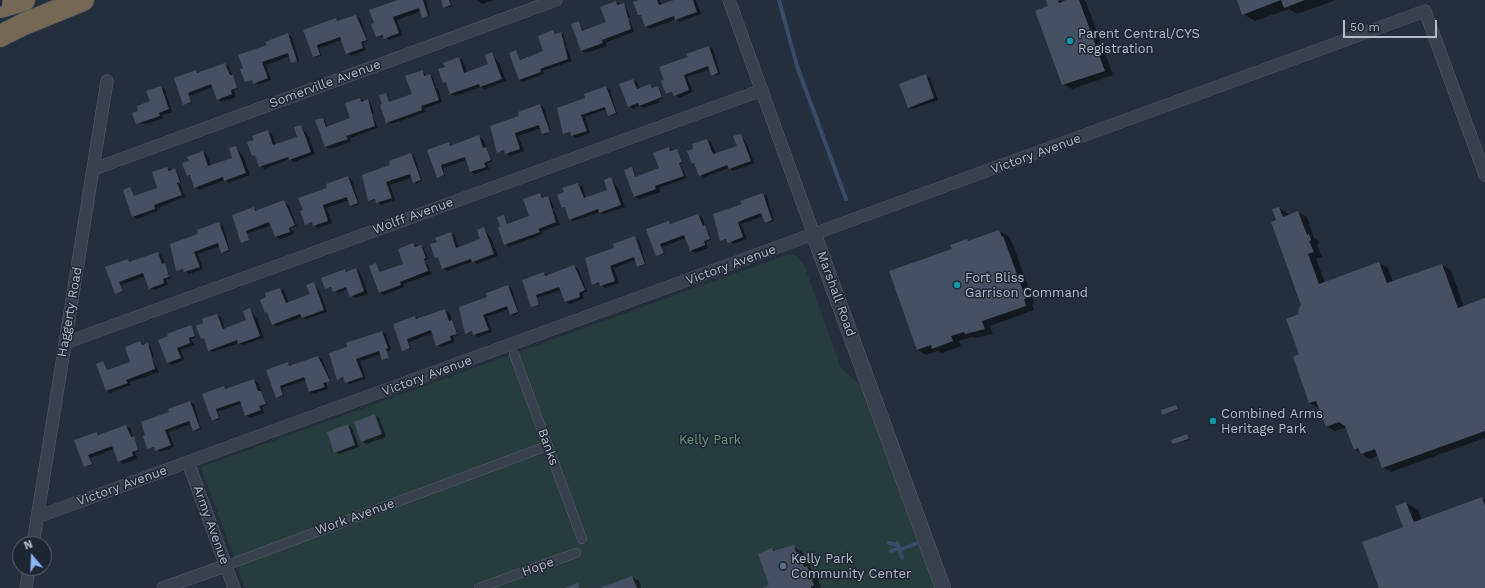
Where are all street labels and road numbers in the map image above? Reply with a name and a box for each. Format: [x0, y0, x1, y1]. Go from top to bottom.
street label: Somerville Avenue [267, 57, 383, 111]
street label: Victory Avenue [989, 130, 1083, 178]
street label: Wolff Avenue [371, 194, 455, 238]
street label: Victory Avenue [684, 241, 778, 289]
street label: Marshall Road [813, 249, 859, 339]
street label: Haggerty Road [54, 266, 86, 358]
street label: Victory Avenue [380, 352, 474, 400]
street label: Banks [534, 426, 562, 468]
street label: Victory Avenue [75, 462, 169, 510]
street label: Army Avenue [189, 483, 233, 567]
street label: Work Avenue [313, 495, 397, 539]
street label: Hope [520, 554, 556, 580]

